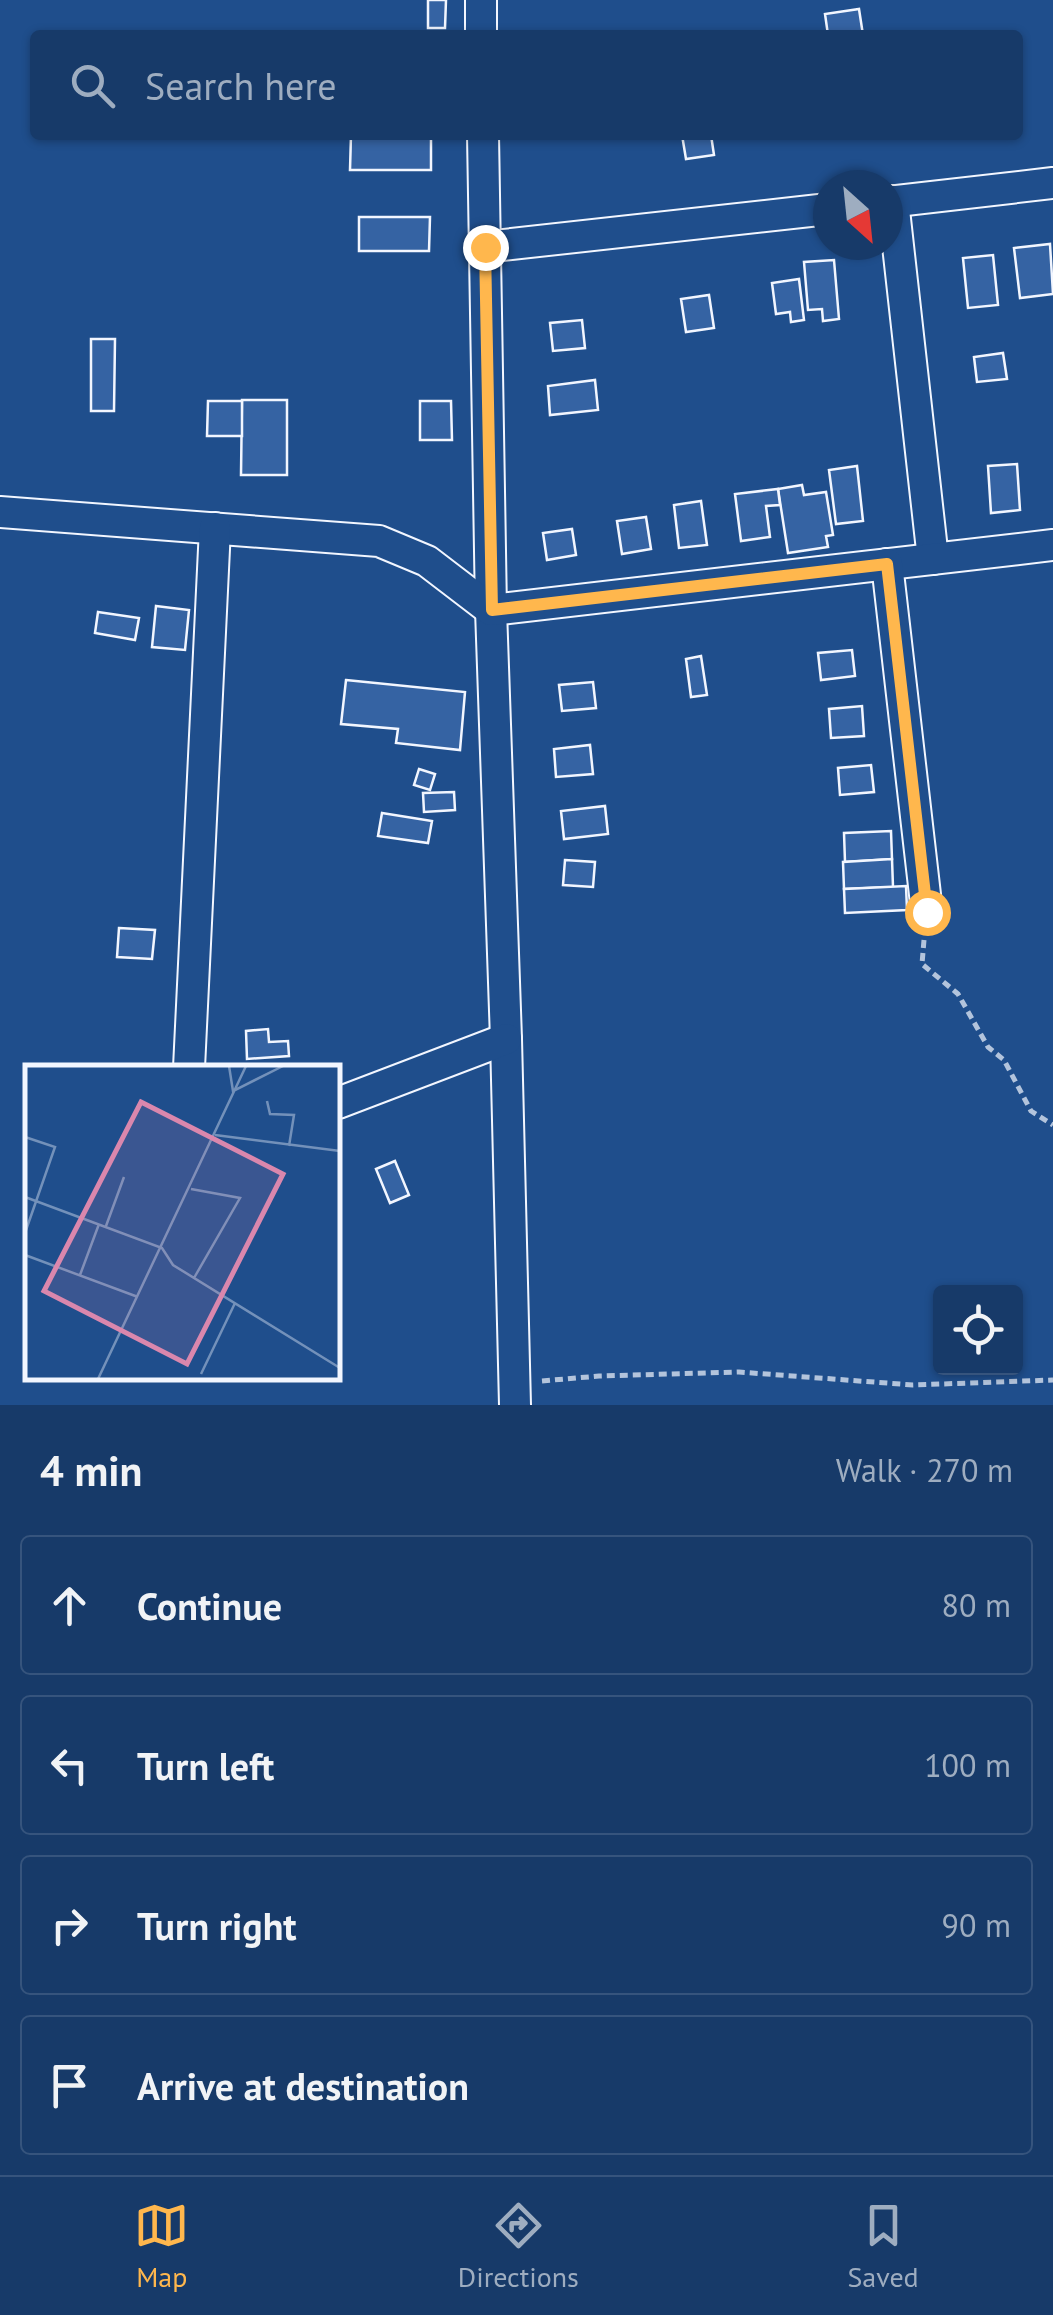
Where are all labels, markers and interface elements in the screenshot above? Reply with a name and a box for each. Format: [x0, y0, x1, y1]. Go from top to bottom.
search box [30, 30, 1023, 140]
icon: search [65, 58, 120, 113]
text: Search here [145, 61, 337, 110]
north arrow [813, 170, 903, 260]
route end [463, 225, 509, 271]
route start [905, 890, 951, 936]
inset map [25, 1065, 340, 1380]
map controls [933, 1285, 1023, 1375]
button: locate [933, 1285, 1023, 1375]
text: 4 min [40, 1443, 142, 1498]
text: Walk · 270 m [836, 1449, 1013, 1491]
icon: ahead [42, 1578, 97, 1633]
text: Continue [137, 1581, 282, 1630]
text: 80 m [942, 1584, 1011, 1626]
icon: left [42, 1738, 97, 1793]
text: Turn left [137, 1741, 274, 1790]
text: 100 m [924, 1744, 1011, 1786]
icon: right [42, 1898, 97, 1953]
text: Turn right [137, 1901, 297, 1950]
text: 90 m [942, 1904, 1011, 1946]
icon: arrive [42, 2058, 97, 2113]
text: Arrive at destination [137, 2061, 469, 2110]
tab: Map [134, 2198, 189, 2295]
tab: Directions [458, 2198, 579, 2295]
tab: Saved [847, 2198, 919, 2295]

